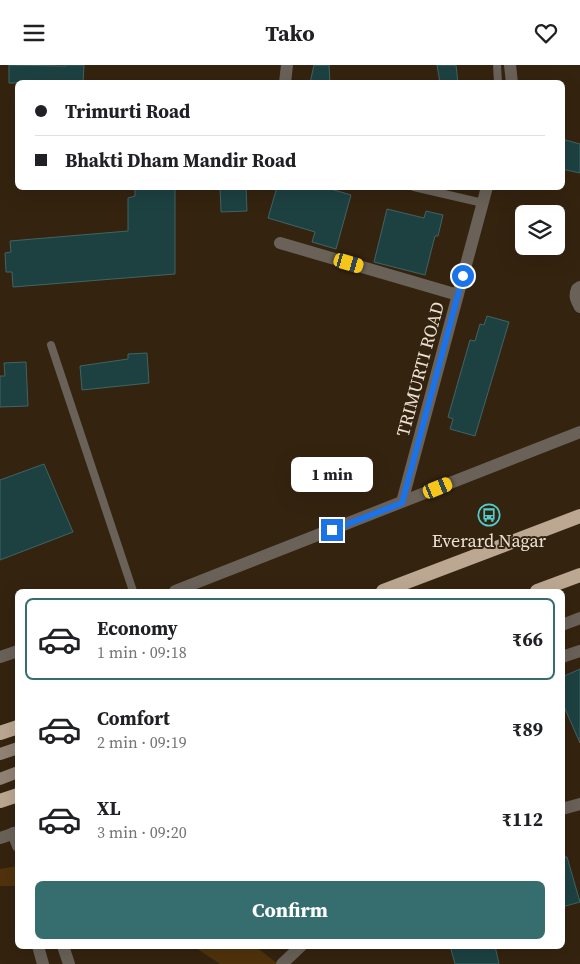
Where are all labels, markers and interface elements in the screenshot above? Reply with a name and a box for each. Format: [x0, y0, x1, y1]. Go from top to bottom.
text: Tako [265, 18, 315, 48]
icon: menu [20, 19, 48, 47]
icon: heart [532, 19, 560, 47]
text: Trimurti Road [65, 98, 190, 124]
text: Bhakti Dham Mandir Road [65, 147, 296, 173]
map controls [515, 205, 565, 255]
button: layers [515, 205, 565, 255]
car [332, 252, 365, 274]
route start [452, 265, 474, 287]
street label: TRIMURTI ROAD [390, 299, 450, 439]
callout: 1 min [291, 457, 373, 493]
text: 1 min [311, 463, 353, 485]
car [421, 475, 454, 501]
bus stop icon: Everard Nagar [477, 503, 501, 527]
route end [321, 519, 343, 541]
place label: Everard Nagar [432, 528, 547, 553]
text: Economy [97, 615, 178, 641]
icon: car [37, 617, 82, 662]
text: ₹66 [512, 626, 543, 652]
text: 1 min · 09:18 [97, 641, 187, 663]
text: Comfort [97, 705, 170, 731]
icon: car [37, 707, 82, 752]
text: ₹89 [512, 716, 543, 742]
text: 2 min · 09:19 [97, 731, 187, 753]
text: XL [97, 795, 120, 821]
icon: car [37, 797, 82, 842]
text: ₹112 [502, 806, 543, 832]
text: 3 min · 09:20 [97, 821, 187, 843]
button: Confirm [35, 881, 545, 939]

